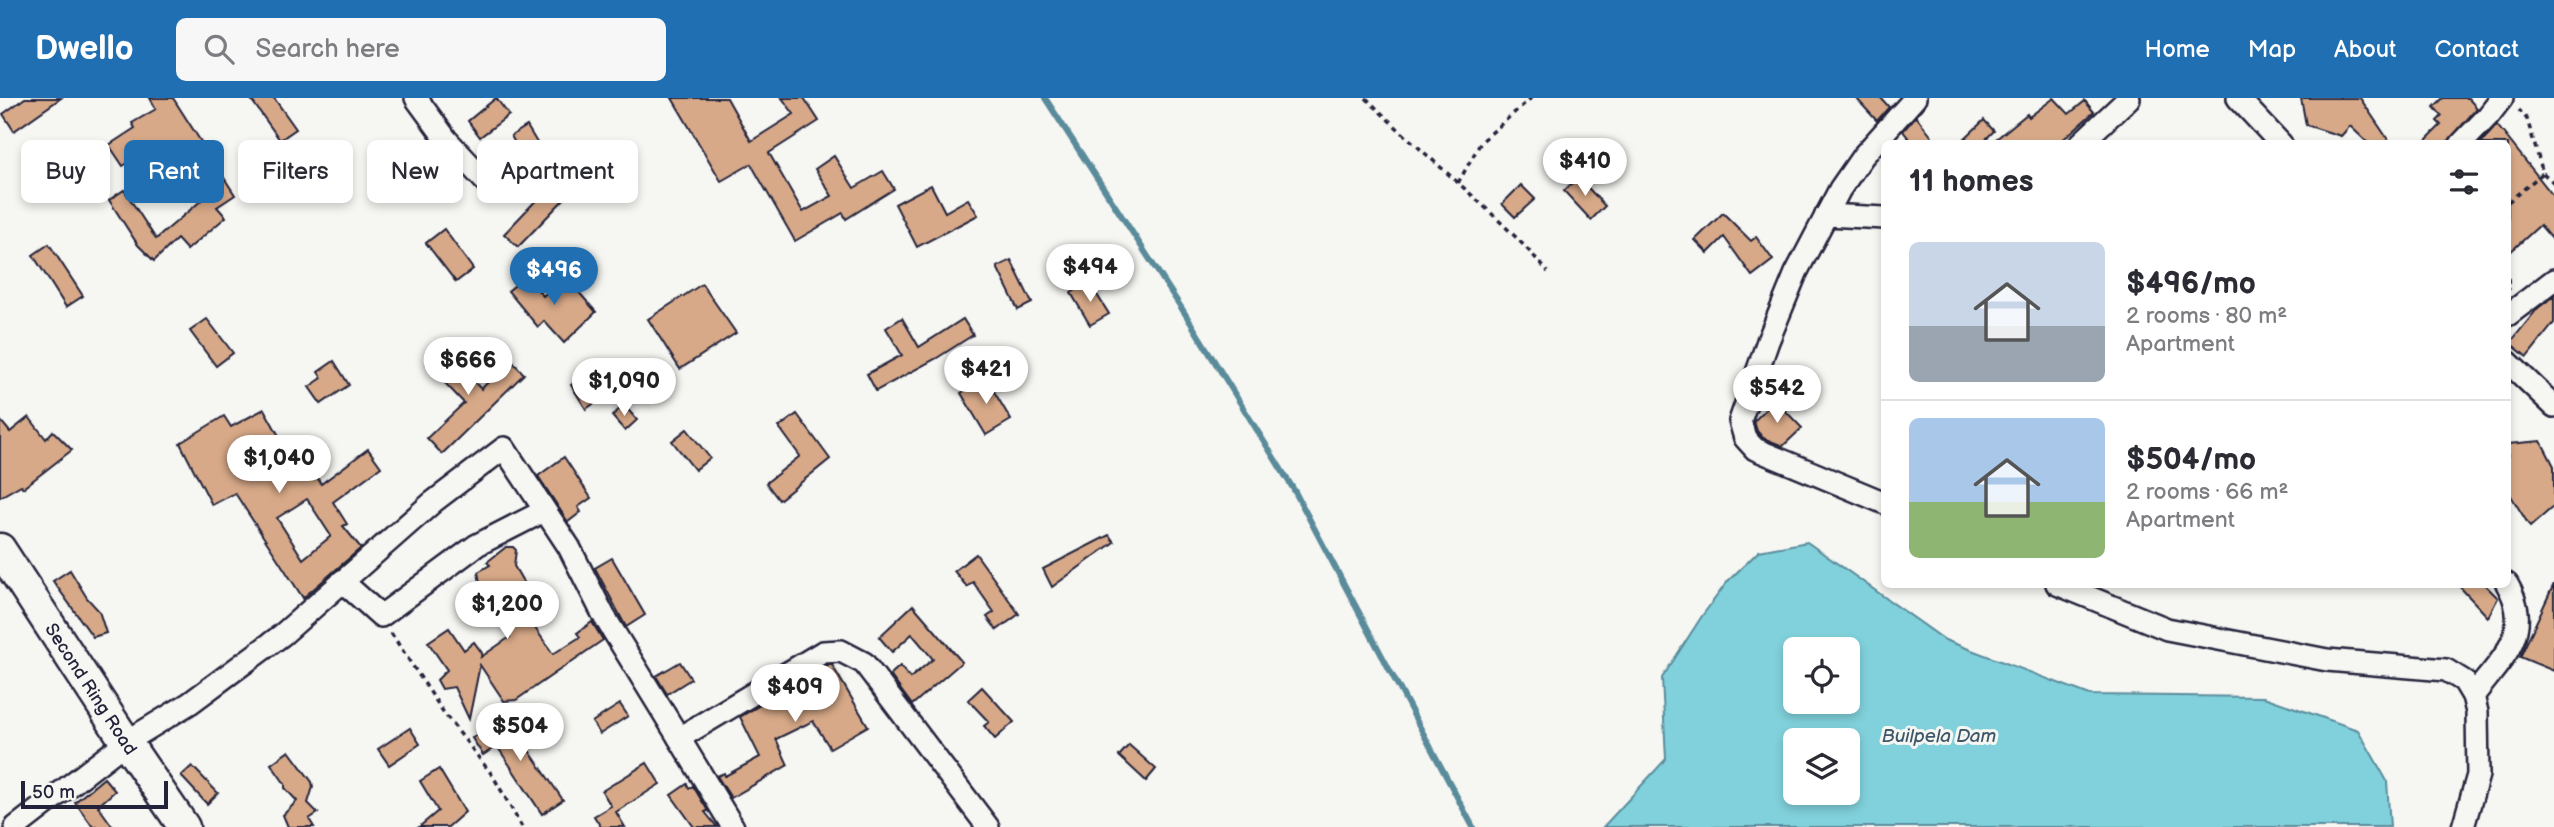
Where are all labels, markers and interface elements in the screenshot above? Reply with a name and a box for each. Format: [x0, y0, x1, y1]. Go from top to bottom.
search box [176, 18, 666, 81]
text: Dwello [35, 29, 134, 69]
icon: search [200, 30, 238, 68]
text: Search here [256, 34, 400, 65]
text: Home [2145, 35, 2210, 64]
text: Map [2248, 35, 2296, 64]
text: About [2334, 35, 2396, 64]
text: Contact [2434, 35, 2519, 64]
pin: $410 [1544, 139, 1626, 198]
chip: Buy [21, 140, 110, 203]
chip: Rent [124, 140, 224, 203]
chip: Filters [238, 140, 353, 203]
chip: New [367, 140, 463, 203]
chip: Apartment [477, 140, 638, 203]
text: $410 [1559, 147, 1611, 175]
icon: filters [2445, 163, 2483, 201]
text: 11 homes [1909, 164, 2033, 200]
pin: $494 [1049, 244, 1131, 304]
pin: $496 [513, 248, 595, 307]
text: $494 [1062, 253, 1118, 281]
text: $496 [526, 256, 582, 284]
text: $496/mo [2126, 266, 2256, 302]
icon: home [1965, 270, 2049, 354]
text: 2 rooms · 80 m² [2126, 302, 2287, 330]
text: Apartment [2126, 330, 2235, 358]
pin: $666 [427, 338, 509, 397]
text: $666 [440, 346, 496, 374]
pin: $421 [945, 346, 1027, 406]
text: $421 [960, 355, 1012, 383]
pin: $1,090 [567, 358, 681, 418]
pin: $542 [1736, 366, 1818, 425]
text: $1,090 [588, 367, 660, 395]
text: $542 [1749, 374, 1805, 402]
pin: $1,040 [222, 436, 336, 495]
text: $504/mo [2126, 442, 2256, 478]
text: $1,040 [243, 444, 315, 472]
icon: home [1965, 446, 2049, 530]
text: 2 rooms · 66 m² [2126, 478, 2288, 506]
text: Apartment [2126, 506, 2235, 534]
pin: $1,200 [450, 582, 564, 641]
text: $1,200 [471, 590, 543, 618]
street label: Second Ring Road [40, 620, 141, 759]
map controls [1783, 637, 1860, 805]
button: locate [1783, 637, 1860, 714]
pin: $409 [754, 664, 836, 724]
text: $409 [767, 673, 823, 701]
pin: $504 [479, 704, 561, 763]
text: $504 [492, 712, 548, 740]
water label: Builpela Dam [1882, 725, 1996, 748]
button: layers [1783, 728, 1860, 805]
scale bar [21, 778, 168, 810]
text: 50 m [32, 781, 75, 804]

